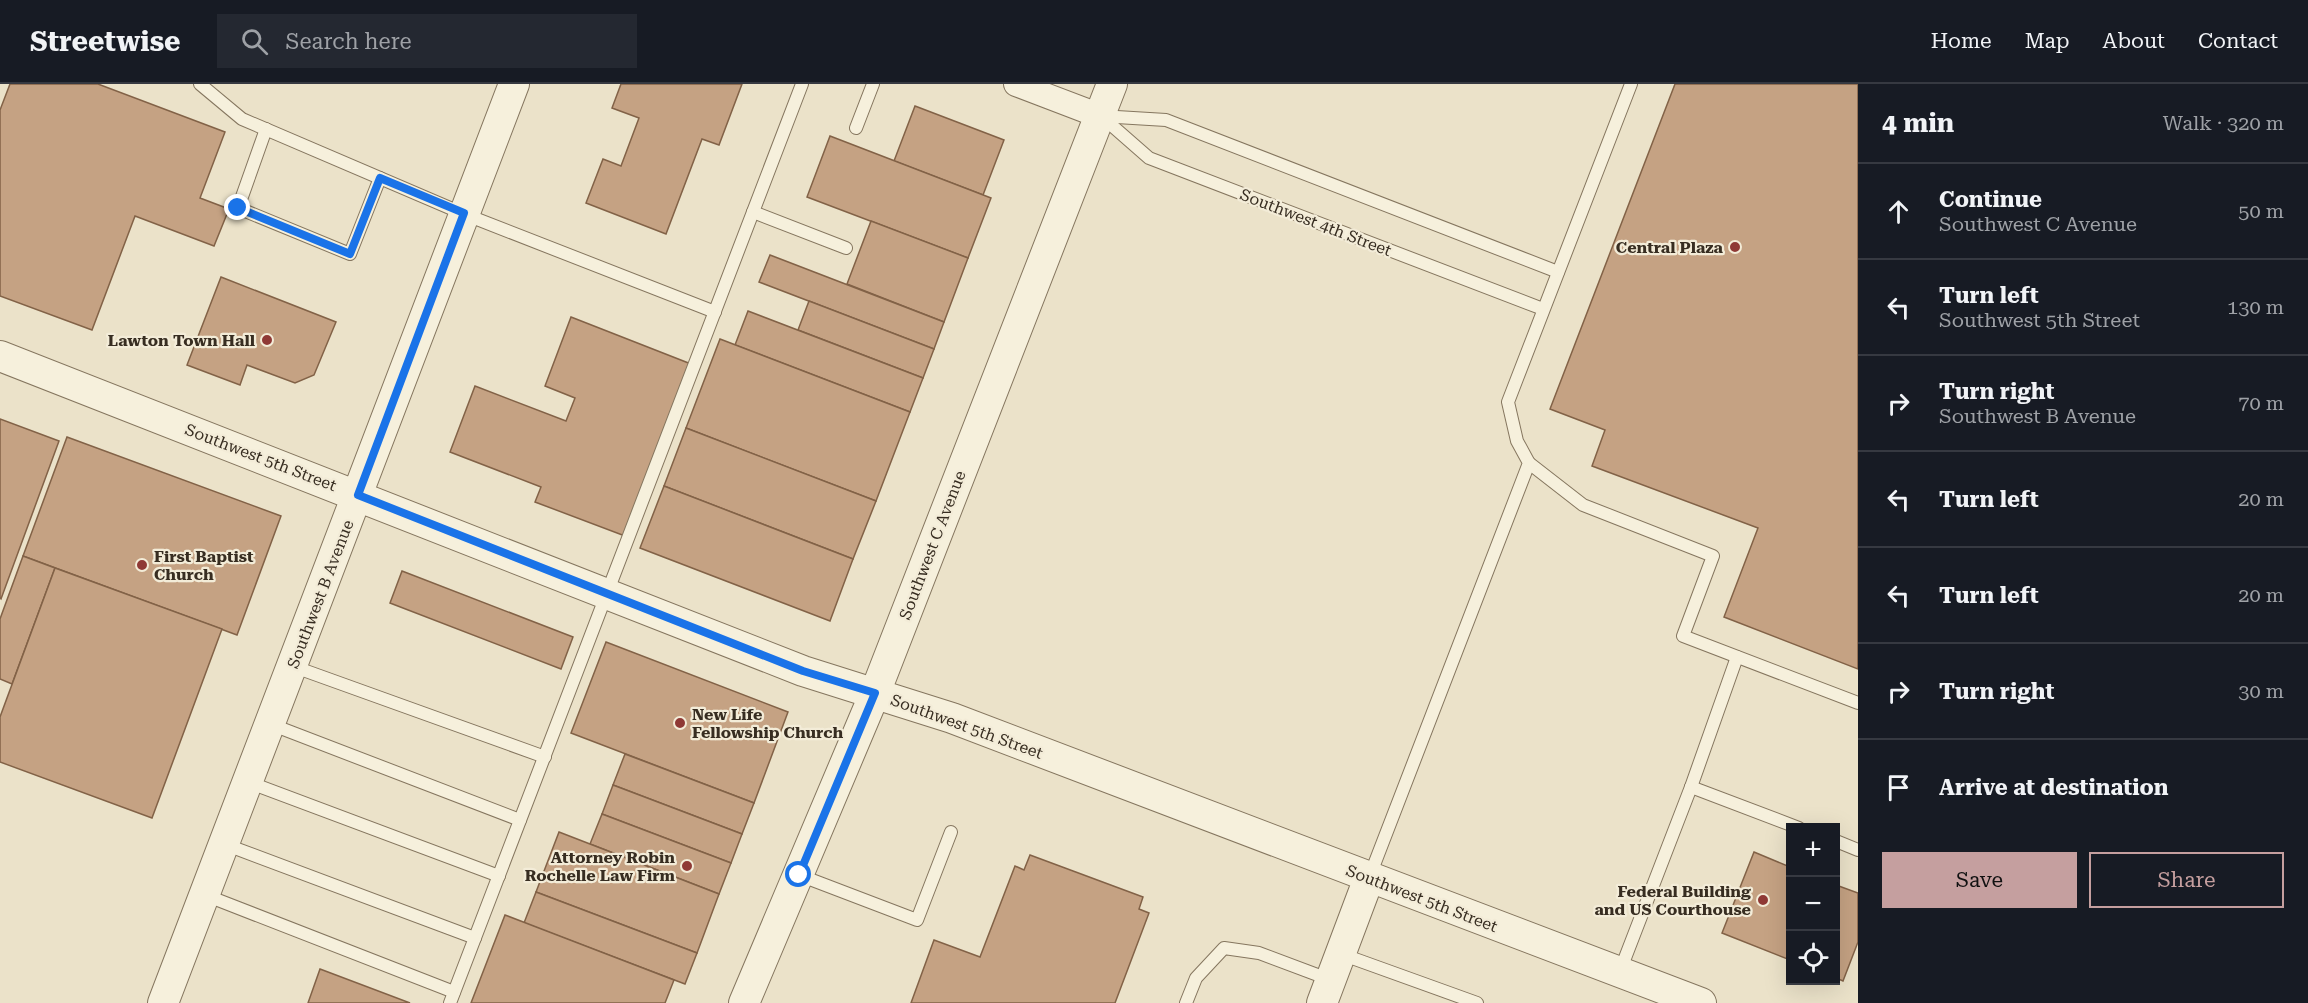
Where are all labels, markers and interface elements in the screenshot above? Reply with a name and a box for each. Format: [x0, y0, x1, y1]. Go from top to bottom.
search box [217, 14, 637, 68]
text: Streetwise [30, 25, 181, 58]
icon: search [238, 25, 271, 58]
text: Search here [286, 29, 412, 54]
text: Home [1931, 29, 1992, 53]
text: Map [2025, 29, 2070, 53]
text: About [2103, 29, 2165, 53]
text: Contact [2198, 29, 2278, 53]
text: 4 min [1882, 108, 1954, 138]
text: Walk · 320 m [2163, 111, 2284, 135]
street label: Southwest 4th Street [1237, 185, 1394, 260]
text: Continue [1939, 187, 2042, 212]
route end [224, 194, 250, 220]
icon: ahead [1882, 195, 1915, 228]
text: 50 m [2238, 199, 2284, 223]
text: Southwest C Avenue [1939, 212, 2137, 236]
place label: Central Plaza [1616, 238, 1724, 257]
marker: Central Plaza [1728, 240, 1742, 254]
text: Turn left [1939, 283, 2039, 308]
icon: left [1882, 291, 1915, 324]
text: 130 m [2227, 295, 2284, 319]
text: Southwest 5th Street [1939, 308, 2140, 332]
place label: Lawton Town Hall [108, 331, 256, 350]
marker: Lawton Town Hall [260, 333, 274, 347]
text: Turn right [1939, 379, 2054, 404]
icon: right [1882, 387, 1915, 420]
text: 70 m [2238, 391, 2284, 415]
text: Southwest B Avenue [1939, 404, 2136, 428]
street label: Southwest 5th Street [182, 420, 339, 495]
street label: Southwest C Avenue [895, 468, 970, 623]
icon: left [1882, 483, 1915, 516]
text: Turn left [1939, 487, 2039, 512]
text: 20 m [2238, 487, 2284, 511]
street label: Southwest B Avenue [283, 517, 358, 671]
place label: First Baptist Church [154, 547, 254, 584]
marker: First Baptist Church [135, 558, 149, 572]
icon: left [1882, 579, 1915, 612]
text: Turn left [1939, 583, 2039, 608]
text: 20 m [2238, 583, 2284, 607]
icon: right [1882, 675, 1915, 708]
text: Turn right [1939, 679, 2054, 704]
text: 30 m [2238, 679, 2284, 703]
street label: Southwest 5th Street [888, 690, 1046, 763]
place label: New Life Fellowship Church [692, 705, 843, 742]
marker: New Life Fellowship Church [673, 716, 687, 730]
icon: arrive [1882, 771, 1915, 804]
text: Arrive at destination [1939, 775, 2168, 800]
map controls [1786, 823, 1840, 985]
button: + [1786, 823, 1840, 877]
place label: Attorney Robin Rochelle Law Firm [525, 848, 676, 885]
button: Save [1882, 852, 2077, 908]
button: Share [2089, 852, 2284, 908]
marker: Attorney Robin Rochelle Law Firm [680, 859, 694, 873]
route start [785, 861, 811, 887]
street label: Southwest 5th Street [1343, 861, 1500, 936]
button: − [1786, 877, 1840, 931]
place label: Federal Building and US Courthouse [1594, 882, 1751, 919]
marker: Federal Building and US Courthouse [1756, 893, 1770, 907]
button: locate [1786, 931, 1840, 985]

